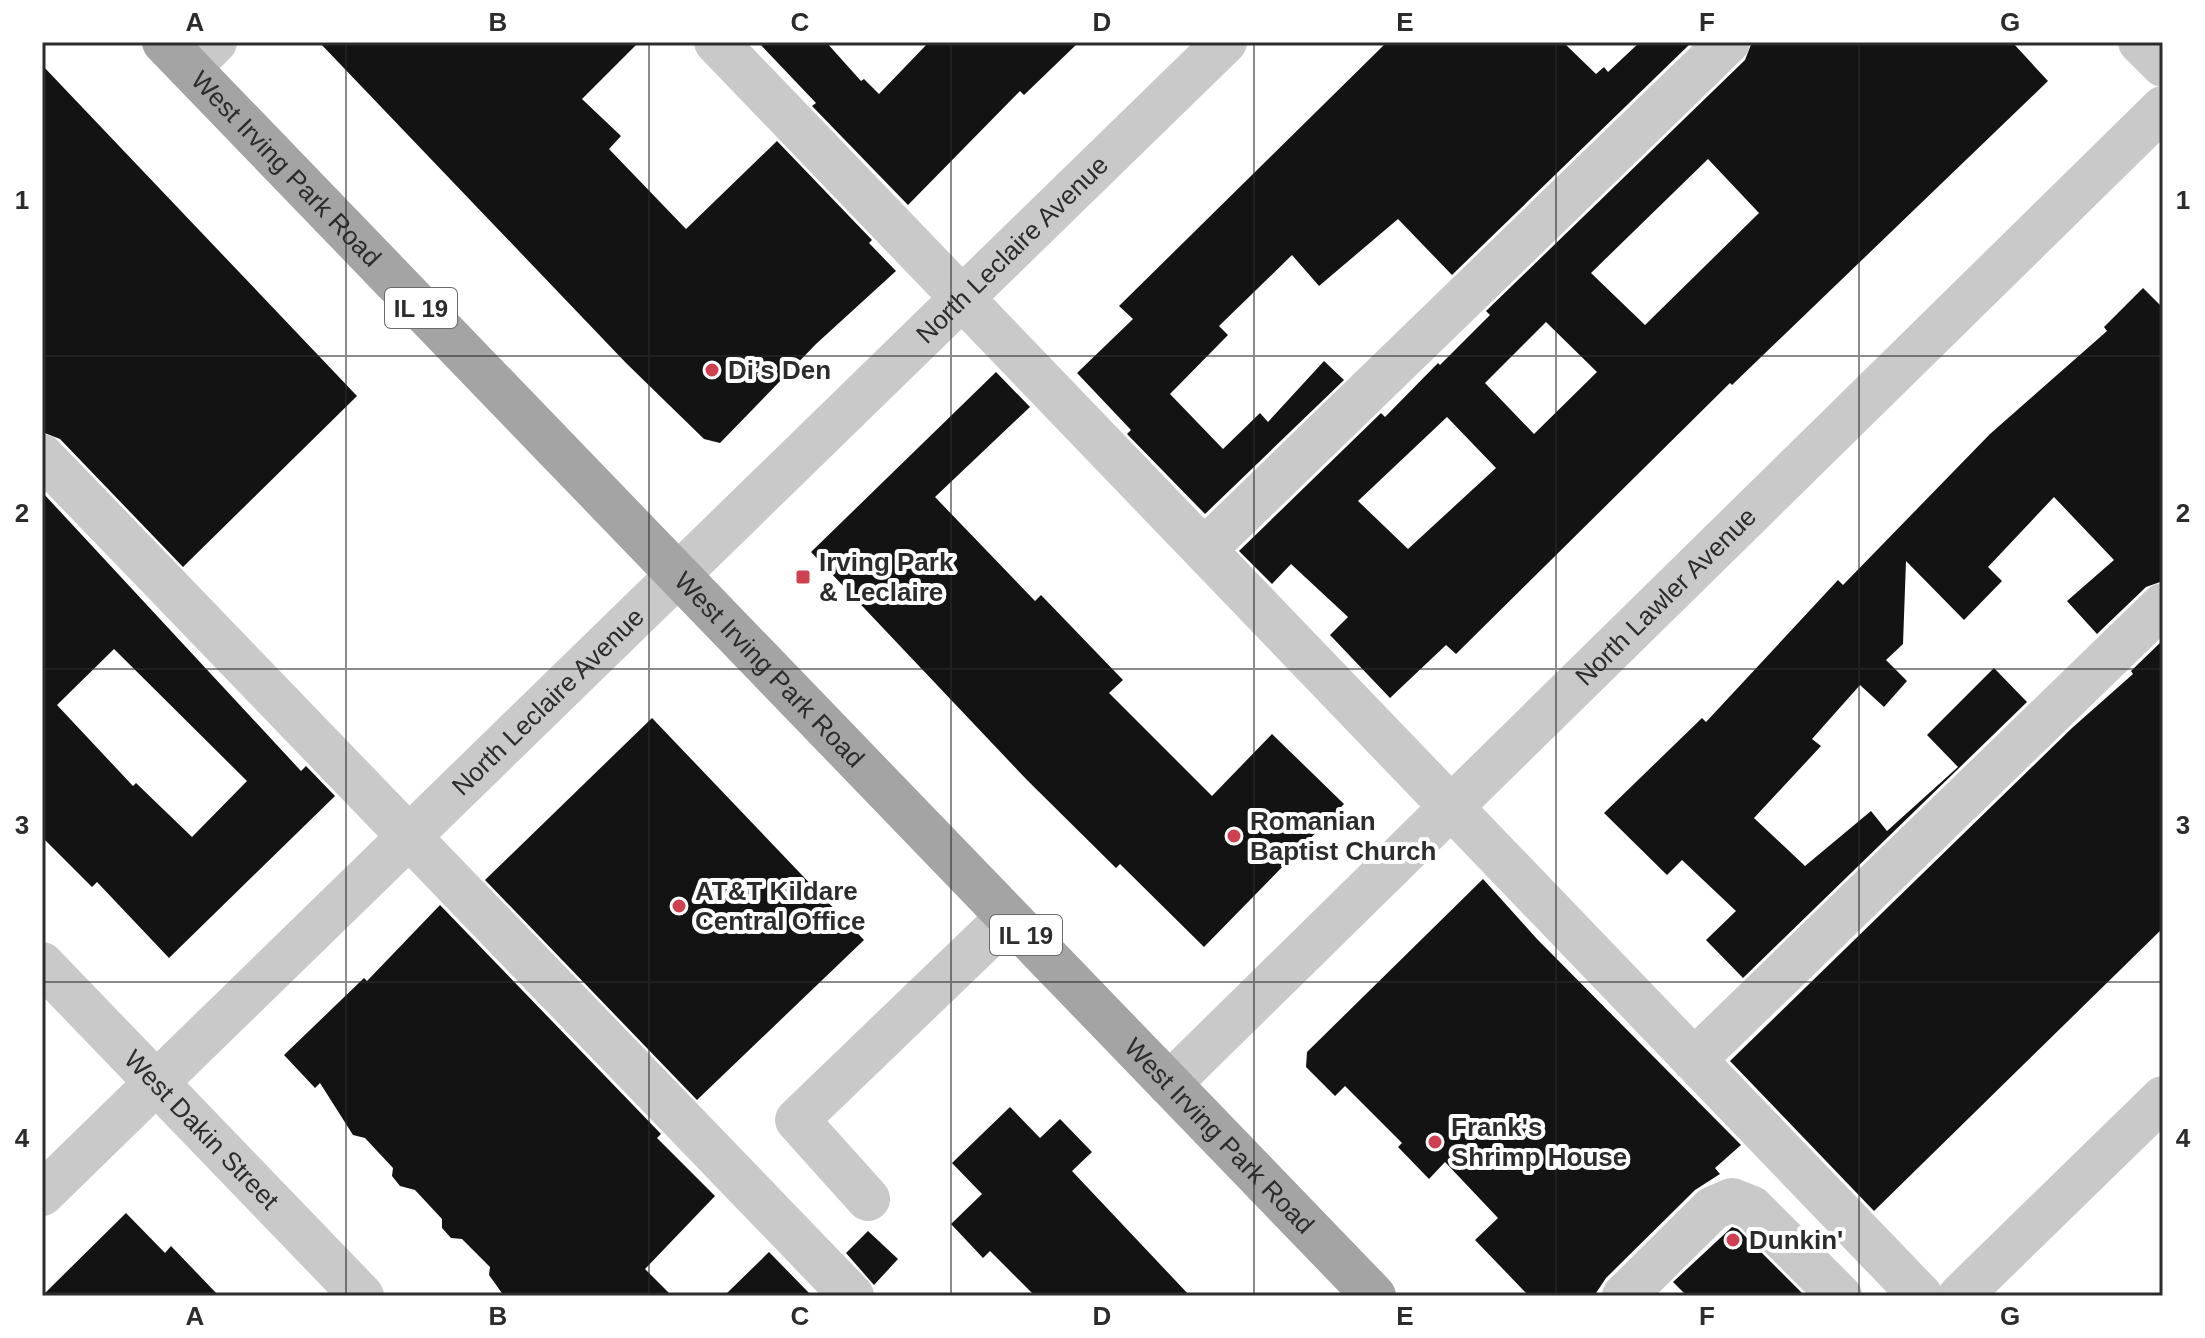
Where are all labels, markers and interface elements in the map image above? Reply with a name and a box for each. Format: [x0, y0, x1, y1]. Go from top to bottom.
text: A [186, 7, 205, 37]
text: B [489, 7, 507, 37]
text: C [791, 7, 810, 37]
text: D [1093, 7, 1111, 37]
text: E [1396, 7, 1414, 37]
text: F [1699, 7, 1715, 37]
text: G [2000, 7, 2020, 37]
street label: West Irving Park Road [185, 65, 387, 273]
street label: North Leclaire Avenue [910, 149, 1114, 349]
text: 1 [15, 185, 29, 215]
text: 1 [2176, 185, 2190, 215]
road number: IL 19 [385, 288, 457, 328]
place label: Di’s Den [728, 355, 831, 385]
marker: Di’s Den [703, 361, 721, 379]
text: 2 [15, 498, 29, 528]
text: 2 [2176, 498, 2190, 528]
street label: North Lawler Avenue [1569, 501, 1762, 692]
place label: Irving Park & Leclaire [819, 547, 954, 607]
street label: West Irving Park Road [669, 566, 870, 773]
marker: Irving Park & Leclaire [794, 568, 812, 586]
street label: North Leclaire Avenue [446, 602, 650, 801]
place label: Romanian Baptist Church [1250, 806, 1436, 866]
text: 3 [15, 810, 29, 840]
text: 3 [2176, 810, 2190, 840]
marker: Romanian Baptist Church [1225, 827, 1243, 845]
place label: AT&T Kildare Central Office [695, 876, 866, 936]
marker: AT&T Kildare Central Office [670, 897, 688, 915]
road number: IL 19 [990, 915, 1062, 955]
street label: West Irving Park Road [1118, 1032, 1320, 1240]
street label: West Dakin Street [118, 1044, 286, 1216]
place label: Frank's Shrimp House [1451, 1112, 1627, 1172]
text: 4 [15, 1123, 30, 1153]
text: 4 [2176, 1123, 2191, 1153]
marker: Frank's Shrimp House [1426, 1133, 1444, 1151]
place label: Dunkin' [1749, 1225, 1843, 1255]
marker: Dunkin' [1724, 1231, 1742, 1249]
text: A [186, 1301, 205, 1331]
text: B [489, 1301, 507, 1331]
text: C [791, 1301, 810, 1331]
text: D [1093, 1301, 1111, 1331]
text: E [1396, 1301, 1414, 1331]
text: F [1699, 1301, 1715, 1331]
text: G [2000, 1301, 2020, 1331]

